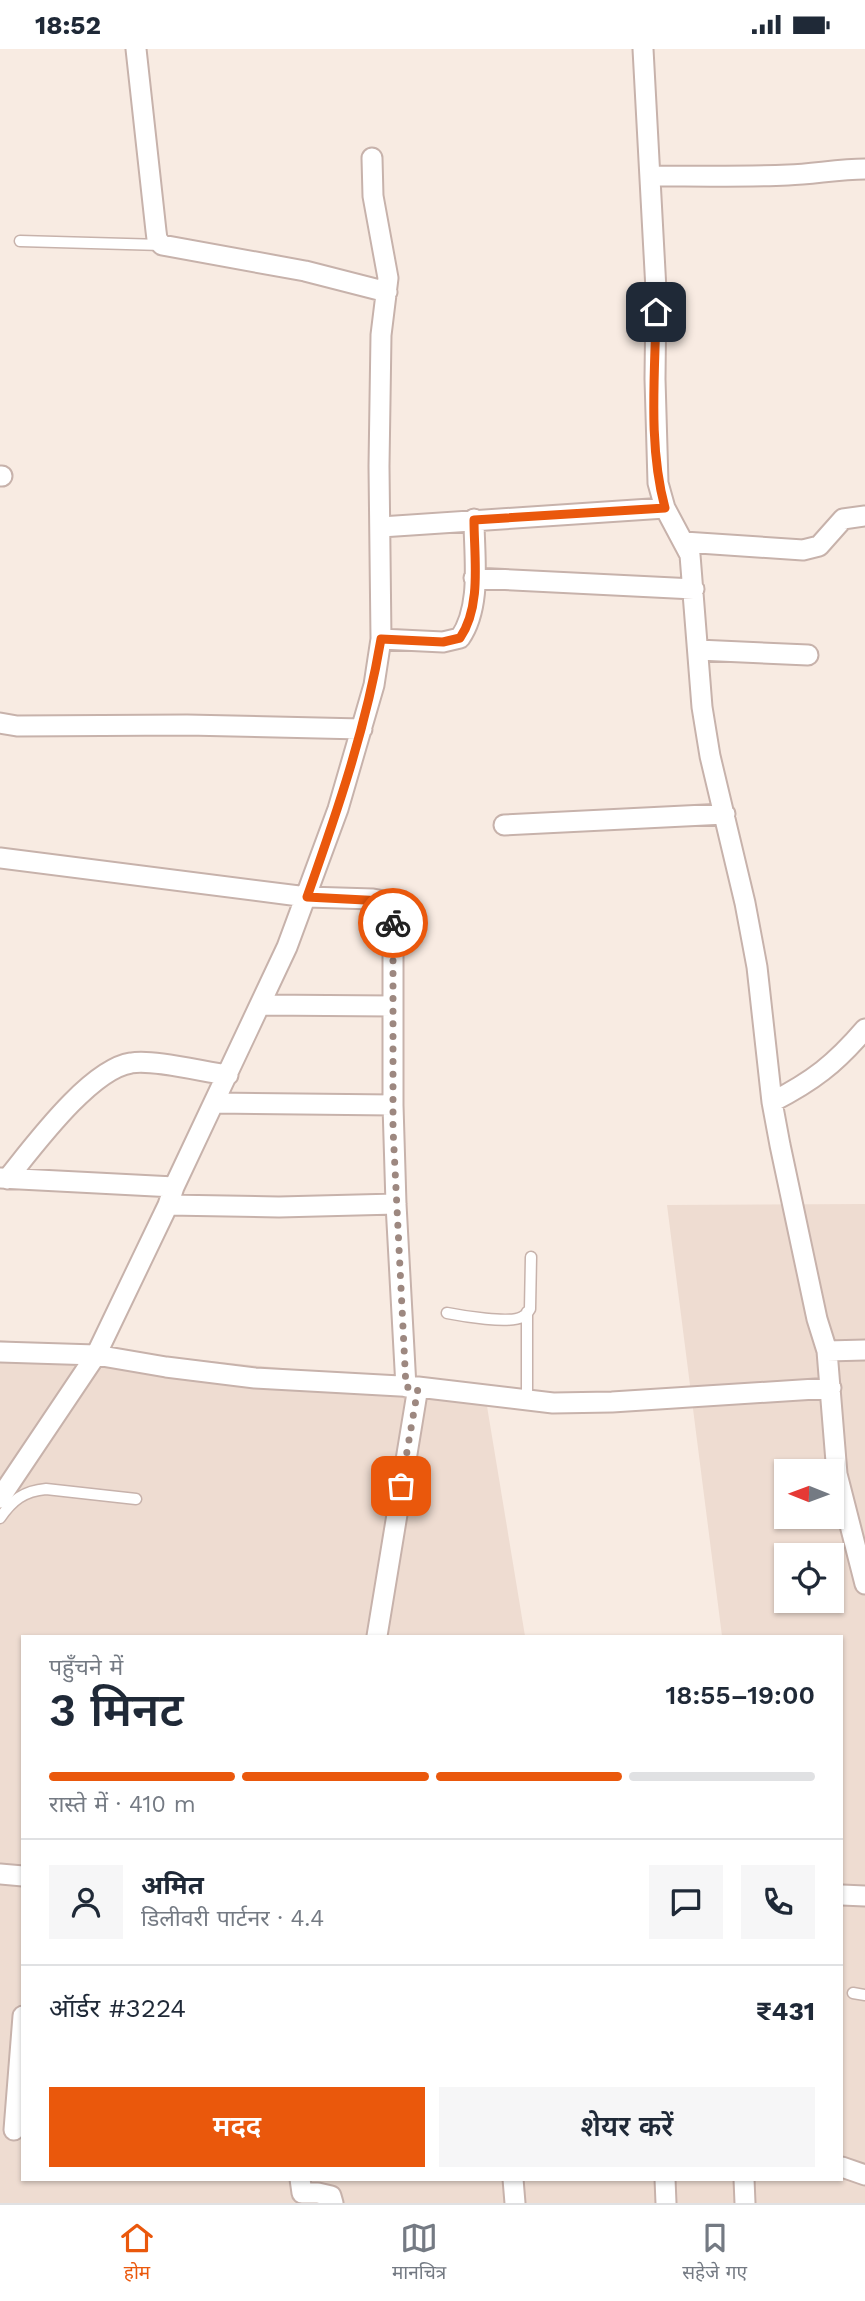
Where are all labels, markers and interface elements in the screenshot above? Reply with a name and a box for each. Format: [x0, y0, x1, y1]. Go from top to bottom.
text: 18:52 [35, 10, 101, 40]
pin [626, 282, 686, 342]
icon: home [637, 293, 675, 331]
courier [358, 888, 428, 958]
icon: bike [374, 904, 412, 942]
pin [371, 1456, 431, 1516]
north arrow [774, 1459, 844, 1529]
map controls [774, 1459, 844, 1613]
icon: bag [382, 1467, 420, 1505]
button: locate [774, 1543, 844, 1613]
text: पहुँचने में [49, 1654, 123, 1681]
text: 18:55–19:00 [666, 1680, 815, 1710]
text: 3 मिनट [49, 1683, 184, 1737]
text: रास्ते में · 410 m [49, 1791, 196, 1818]
button: person [49, 1865, 123, 1939]
button: chat [649, 1865, 723, 1939]
button: phone [741, 1865, 815, 1939]
text: अमित [141, 1870, 204, 1900]
text: डिलीवरी पार्टनर · 4.4 [141, 1905, 324, 1932]
text: ऑर्डर #3224 [49, 1993, 186, 2023]
text: ₹431 [756, 1996, 815, 2026]
button: मदद [49, 2087, 425, 2167]
button: शेयर करें [439, 2087, 815, 2167]
tab: होम [118, 2219, 156, 2287]
tab: मानचित्र [392, 2219, 446, 2287]
tab: सहेजे गए [682, 2219, 747, 2287]

